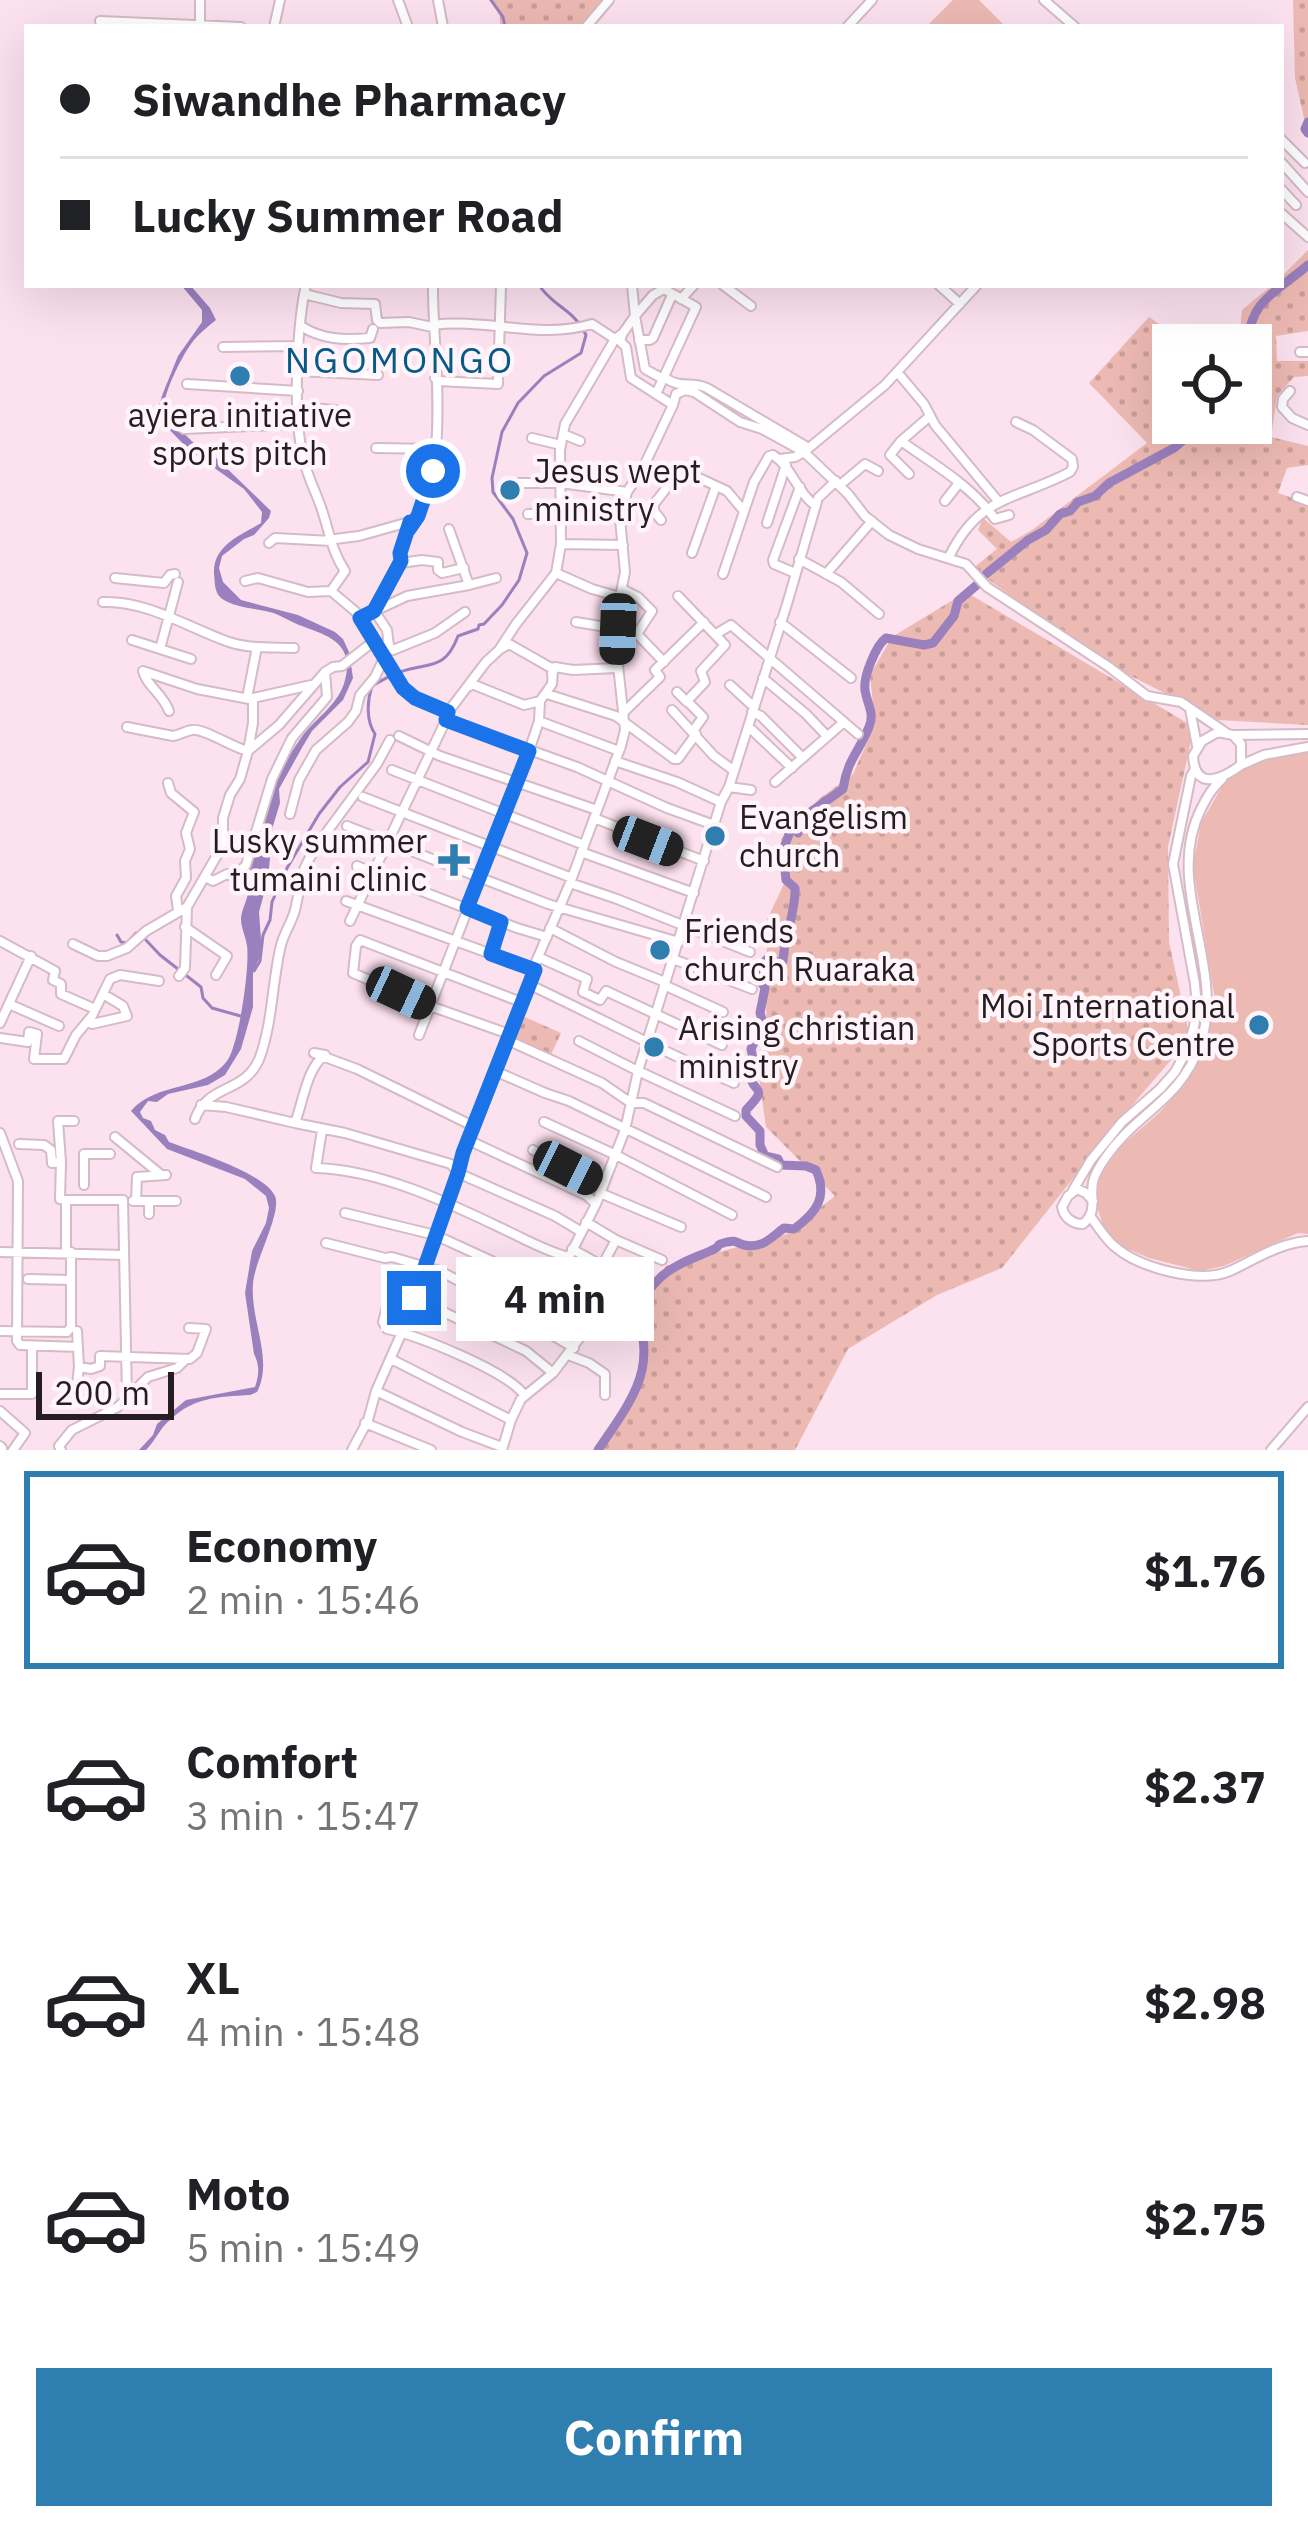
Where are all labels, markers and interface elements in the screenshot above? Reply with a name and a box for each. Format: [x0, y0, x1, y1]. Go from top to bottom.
text: Siwandhe Pharmacy [132, 70, 566, 128]
text: Lucky Summer Road [132, 186, 564, 244]
map controls [1152, 324, 1272, 444]
button: locate [1152, 324, 1272, 444]
district label: NGOMONGO [285, 336, 515, 383]
marker: ayiera initiative sports pitch [227, 363, 253, 389]
place label: ayiera initiative sports pitch [128, 393, 352, 474]
route start [406, 444, 460, 498]
place label: Jesus wept ministry [534, 449, 701, 530]
marker: Jesus wept ministry [497, 477, 523, 503]
car [599, 592, 637, 666]
place label: Evangelism church [739, 795, 908, 876]
car [608, 811, 688, 871]
place label: Lusky summer tumaini clinic [212, 819, 427, 900]
marker: Evangelism church [702, 823, 728, 849]
marker: Lusky summer tumaini clinic [438, 844, 470, 876]
place label: Friends church Ruaraka [684, 909, 915, 990]
marker: Friends church Ruaraka [647, 937, 673, 963]
car [361, 961, 441, 1025]
place label: Moi International Sports Centre [980, 984, 1235, 1065]
place label: Arising christian ministry [678, 1006, 916, 1087]
marker: Moi International Sports Centre [1246, 1012, 1272, 1038]
marker: Arising christian ministry [641, 1034, 667, 1060]
car [528, 1136, 608, 1200]
callout: 4 min [456, 1256, 654, 1340]
route end [387, 1271, 441, 1325]
text: 4 min [504, 1273, 606, 1324]
scale bar [36, 1366, 174, 1419]
text: 200 m [54, 1371, 150, 1414]
icon: car [42, 1516, 150, 1624]
text: Economy [186, 1516, 377, 1574]
text: $1.76 [1144, 1541, 1266, 1599]
text: 2 min · 15:46 [186, 1574, 421, 1625]
icon: car [42, 1732, 150, 1840]
text: Comfort [186, 1732, 358, 1790]
text: $2.37 [1144, 1757, 1266, 1815]
text: 3 min · 15:47 [186, 1790, 421, 1841]
icon: car [42, 1948, 150, 2056]
text: XL [186, 1948, 240, 2006]
text: $2.98 [1144, 1973, 1266, 2031]
text: 4 min · 15:48 [186, 2006, 421, 2057]
icon: car [42, 2164, 150, 2272]
text: Moto [186, 2164, 290, 2222]
text: $2.75 [1144, 2189, 1266, 2247]
text: 5 min · 15:49 [186, 2222, 421, 2273]
button: Confirm [36, 2368, 1272, 2506]

